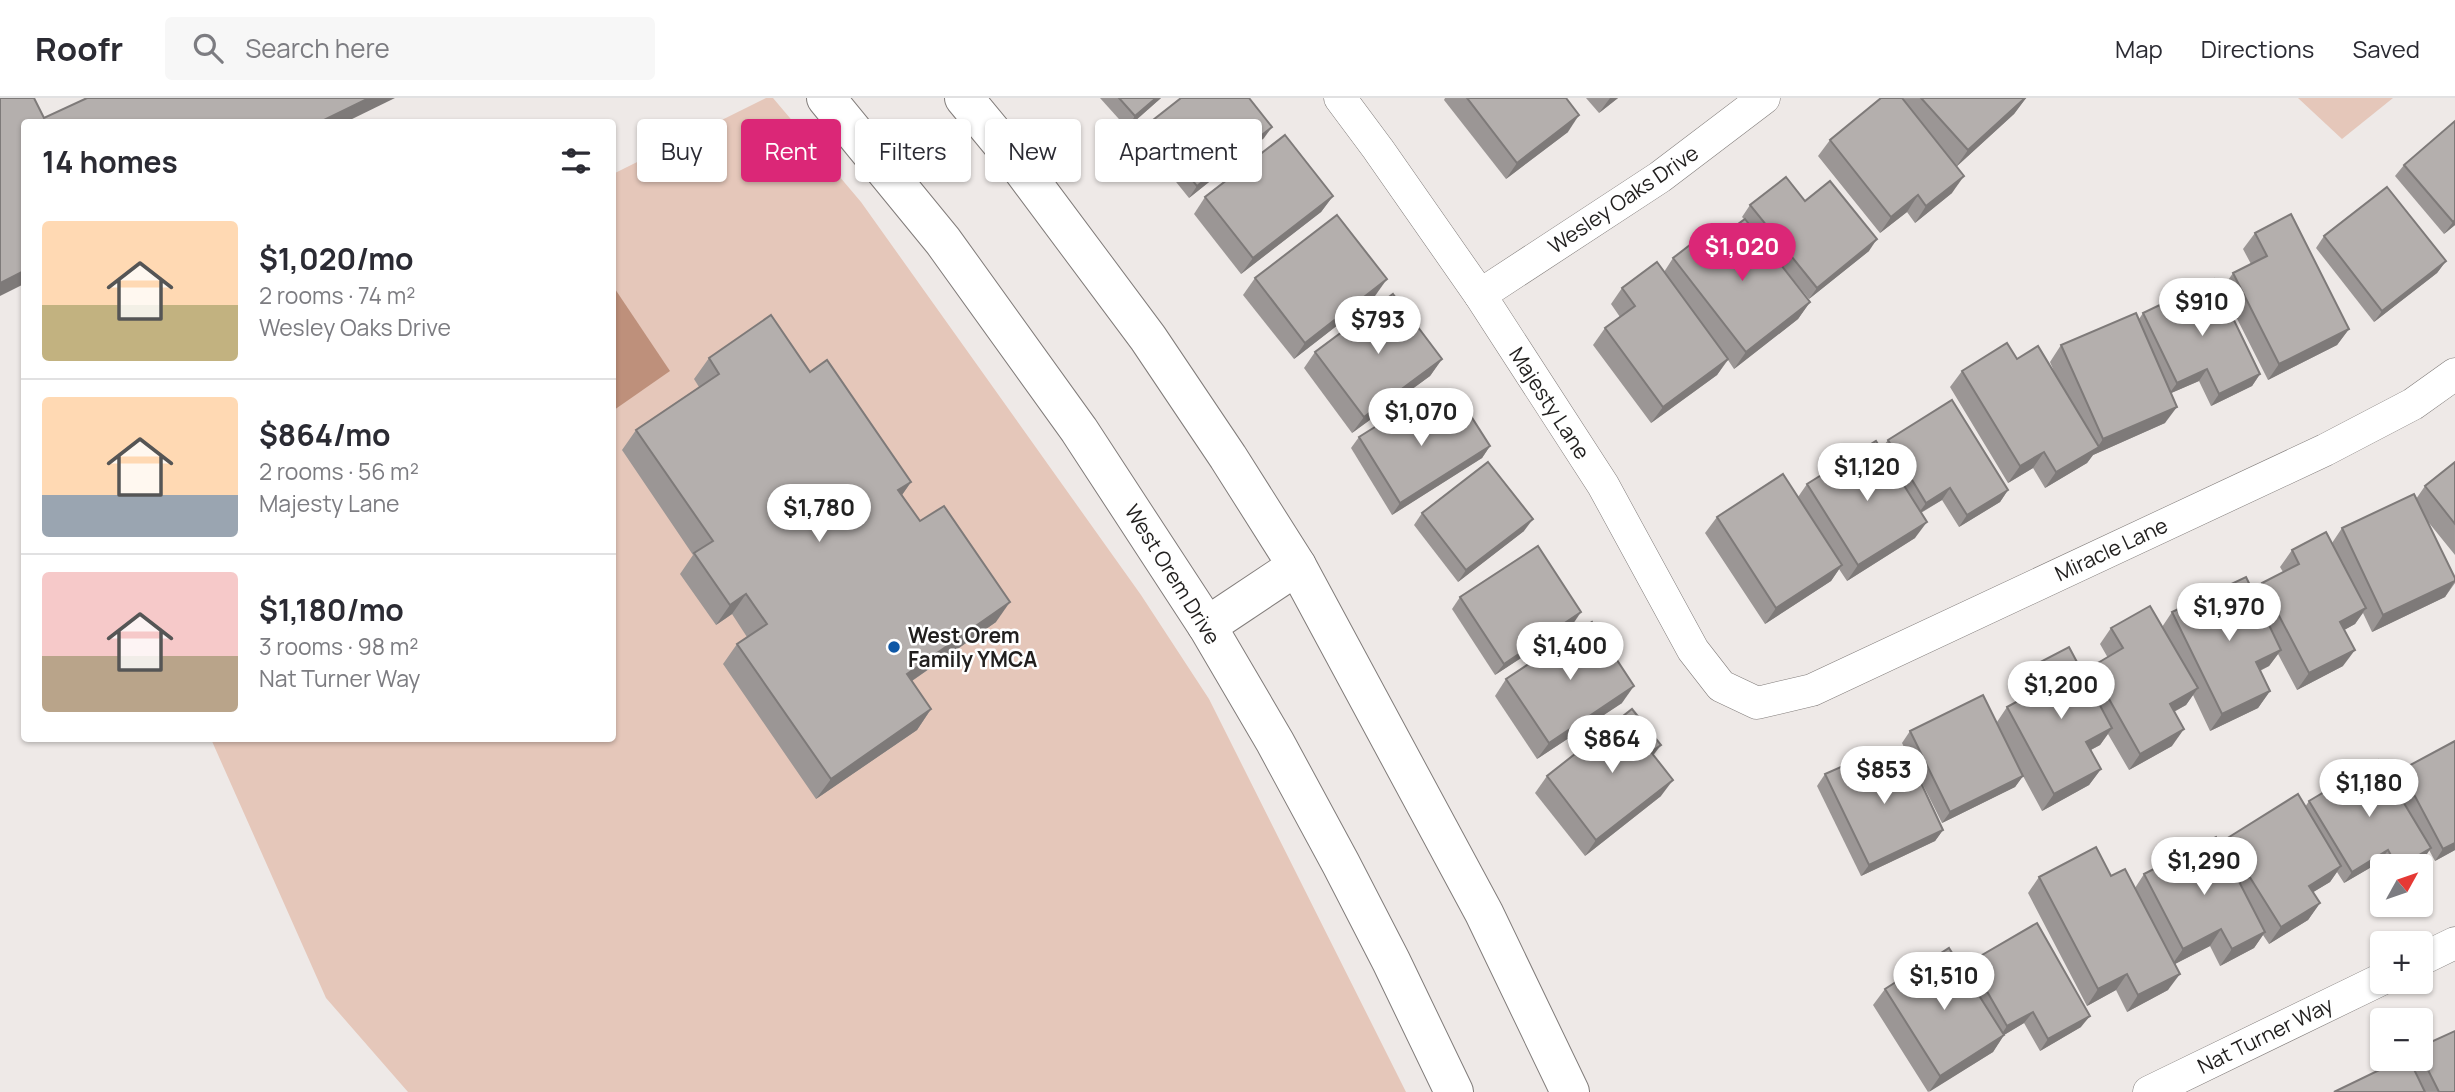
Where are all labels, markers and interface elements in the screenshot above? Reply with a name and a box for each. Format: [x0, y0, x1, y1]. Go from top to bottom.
search box [165, 17, 655, 80]
text: Roofr [35, 26, 123, 71]
icon: search [189, 29, 227, 67]
text: Search here [245, 30, 390, 66]
text: Map [2115, 32, 2163, 65]
text: Directions [2201, 32, 2314, 65]
text: Saved [2352, 32, 2420, 65]
chip: Buy [637, 119, 727, 182]
chip: Rent [741, 119, 841, 182]
chip: Filters [855, 119, 971, 182]
chip: New [985, 119, 1081, 182]
chip: Apartment [1095, 119, 1262, 182]
street label: Wesley Oaks Drive [1542, 138, 1704, 260]
text: 14 homes [42, 141, 178, 182]
icon: filters [557, 142, 595, 180]
pin: $1,020 [1685, 223, 1799, 283]
text: $1,020 [1705, 230, 1779, 262]
text: $1,020/mo [259, 238, 414, 279]
icon: home [98, 249, 182, 333]
pin: $910 [2161, 278, 2243, 338]
text: 2 rooms · 74 m² [259, 279, 415, 311]
text: $910 [2175, 285, 2229, 317]
pin: $793 [1337, 296, 1419, 356]
text: $793 [1351, 303, 1405, 335]
text: Wesley Oaks Drive [259, 311, 451, 343]
street label: Majesty Lane [1503, 342, 1597, 464]
pin: $1,070 [1364, 388, 1478, 448]
text: $1,070 [1384, 395, 1458, 427]
text: $864/mo [259, 414, 390, 455]
icon: home [98, 425, 182, 509]
pin: $1,120 [1810, 444, 1924, 503]
text: $1,120 [1834, 450, 1900, 482]
text: 2 rooms · 56 m² [259, 455, 419, 487]
pin: $1,780 [762, 484, 876, 544]
text: Majesty Lane [259, 487, 400, 519]
text: $1,780 [783, 491, 855, 523]
street label: West Orem Drive [1119, 499, 1227, 649]
street label: Miracle Lane [2050, 511, 2172, 587]
pin: $1,970 [2172, 584, 2286, 643]
text: $1,180/mo [259, 589, 404, 630]
text: $1,970 [2193, 590, 2265, 622]
icon: home [98, 600, 182, 684]
place label: West Orem Family YMCA [908, 621, 1037, 673]
pin: $1,400 [1513, 622, 1627, 682]
text: $1,400 [1533, 629, 1607, 661]
text: 3 rooms · 98 m² [259, 630, 419, 662]
marker: West Orem Family YMCA [886, 639, 902, 655]
text: Nat Turner Way [259, 662, 420, 694]
pin: $1,200 [2004, 662, 2118, 721]
text: $1,200 [2024, 668, 2098, 700]
pin: $864 [1571, 716, 1653, 775]
text: $864 [1584, 722, 1640, 754]
pin: $853 [1843, 746, 1925, 806]
text: $853 [1856, 753, 1912, 785]
pin: $1,180 [2312, 760, 2426, 819]
text: $1,180 [2335, 766, 2403, 798]
pin: $1,290 [2147, 838, 2261, 897]
text: $1,290 [2167, 844, 2241, 876]
north arrow [2370, 854, 2432, 917]
map controls [2370, 854, 2433, 1071]
button: + [2370, 931, 2433, 994]
pin: $1,510 [1887, 953, 2001, 1012]
text: $1,510 [1909, 959, 1979, 991]
street label: Nat Turner Way [2193, 990, 2337, 1080]
button: − [2370, 1008, 2433, 1071]

